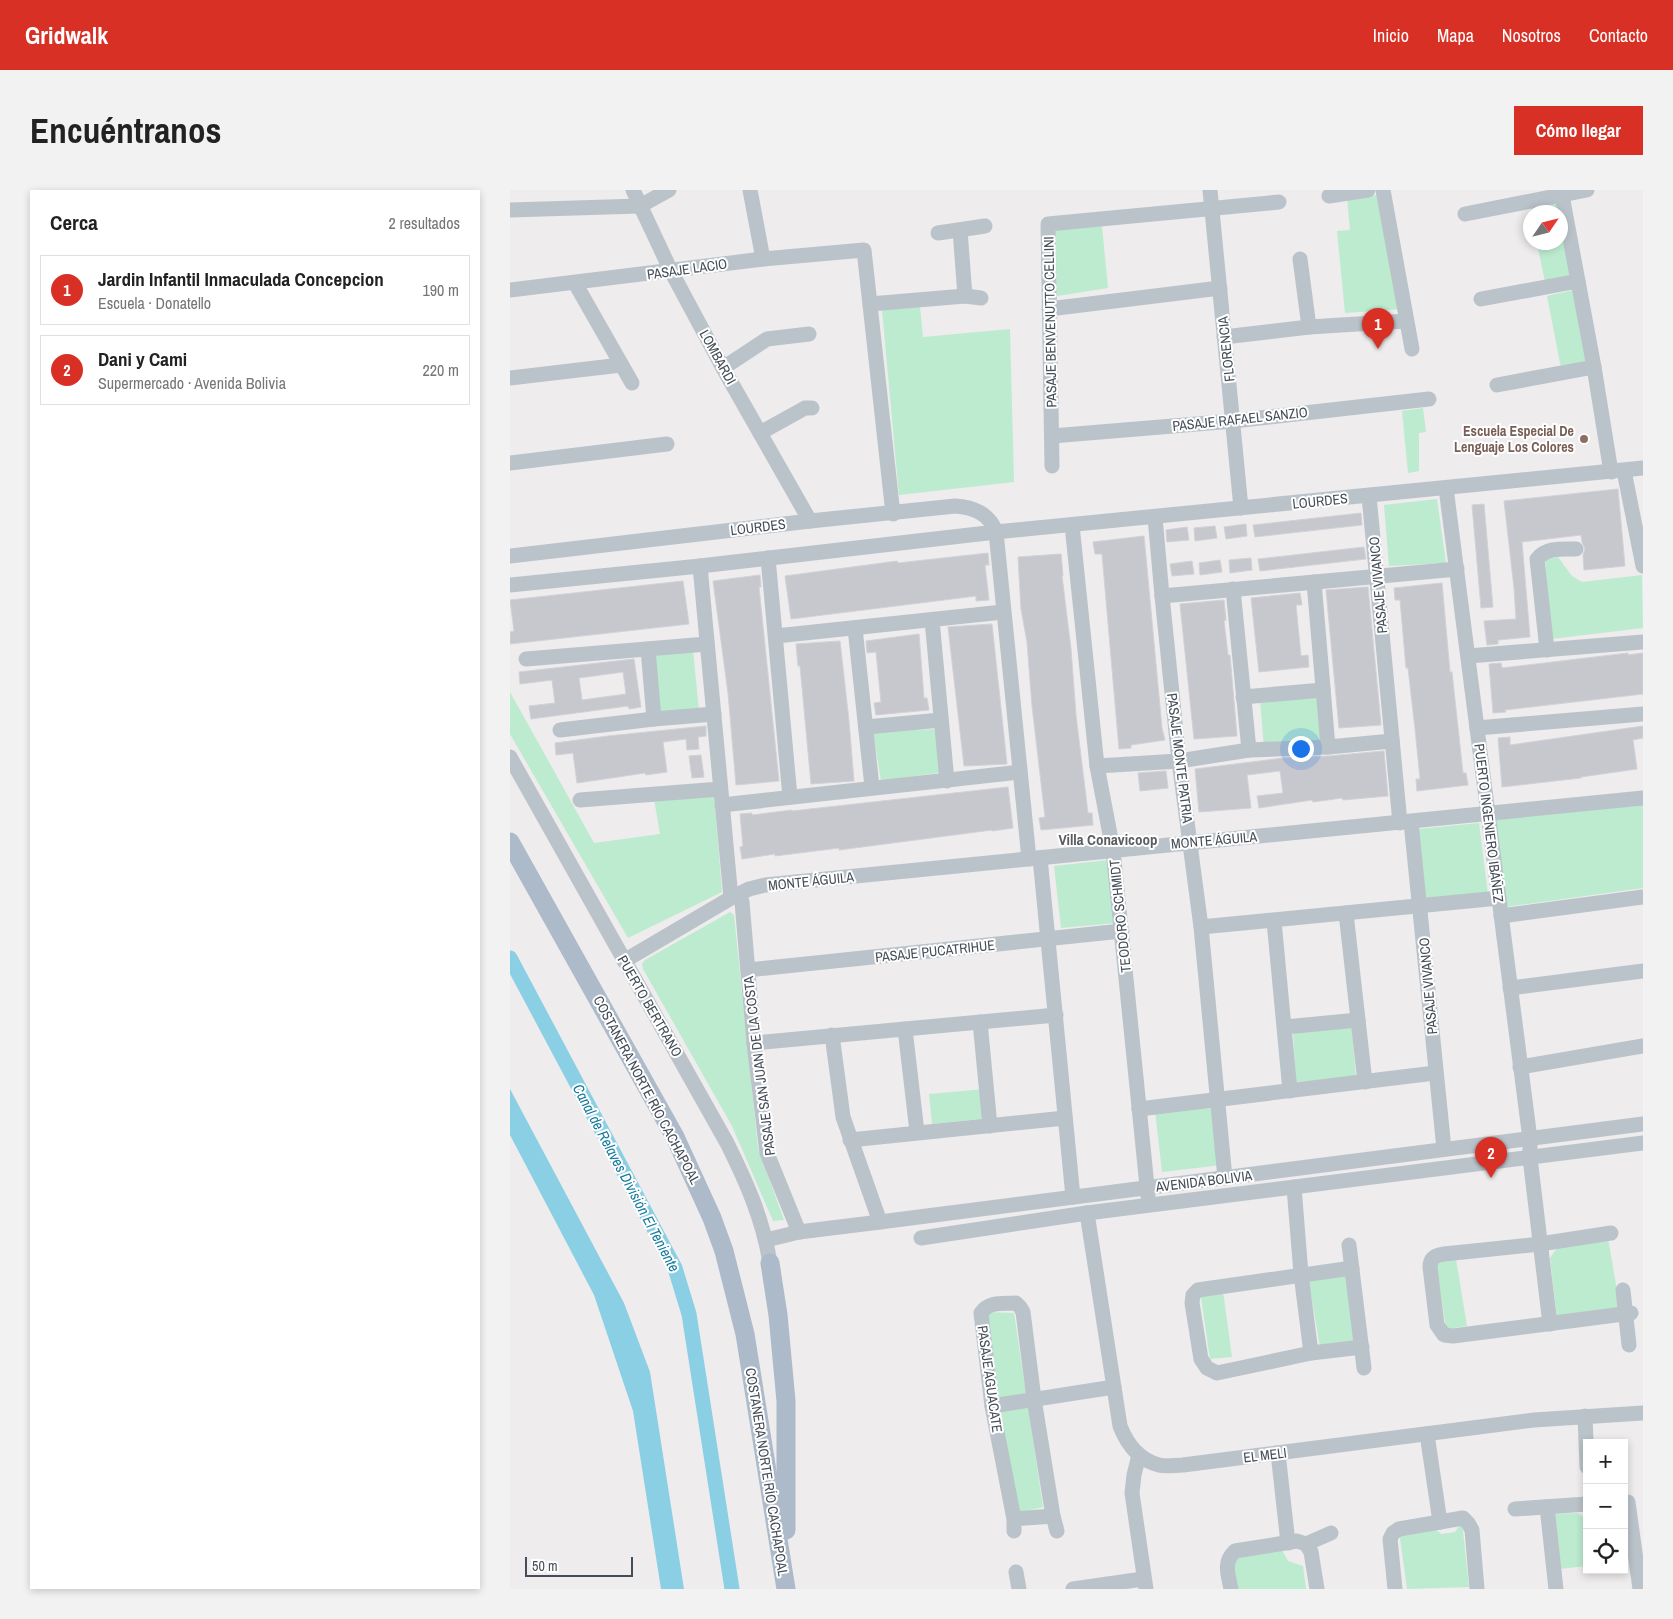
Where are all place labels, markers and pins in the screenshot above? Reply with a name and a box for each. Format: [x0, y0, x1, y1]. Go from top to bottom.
pin: 1 [1362, 308, 1394, 349]
place label: Escuela Especial De Lenguaje Los Colores [1454, 422, 1574, 456]
marker: Escuela Especial De Lenguaje Los Colores [1578, 433, 1590, 445]
pin: 2 [1475, 1137, 1507, 1178]

